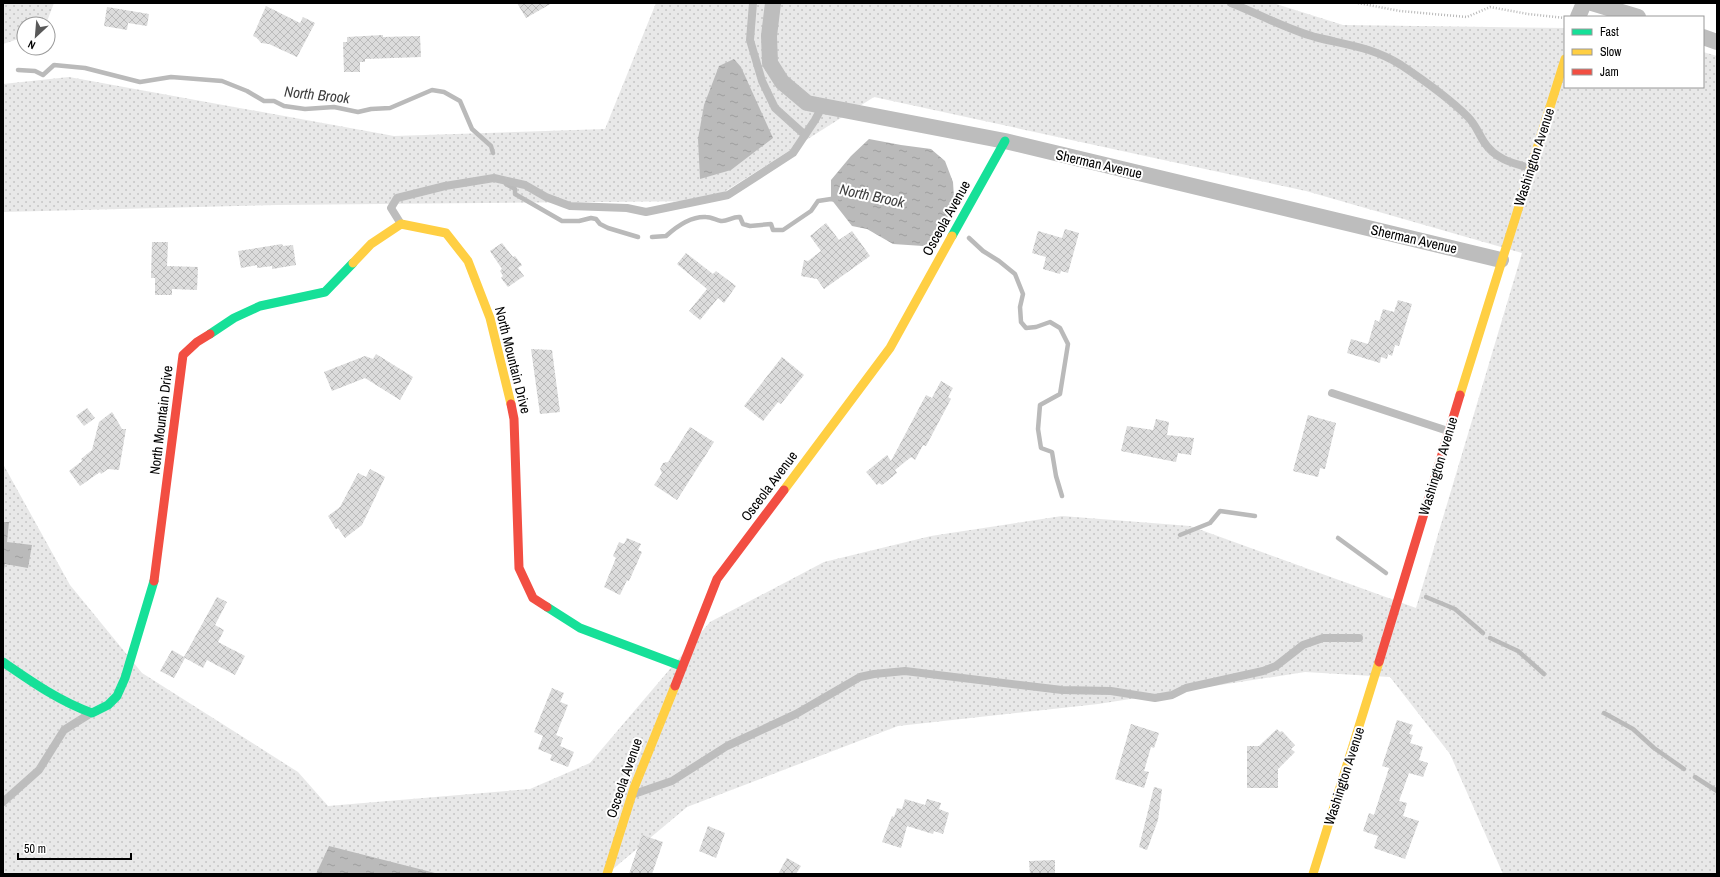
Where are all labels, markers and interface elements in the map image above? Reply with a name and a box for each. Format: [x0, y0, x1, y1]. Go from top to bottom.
north arrow [16, 16, 56, 56]
legend [1564, 16, 1704, 88]
text: Fast [1600, 24, 1619, 40]
text: N [26, 37, 38, 53]
text: Slow [1600, 44, 1622, 60]
text: Jam [1600, 64, 1619, 80]
water label: North Brook [283, 81, 352, 108]
street label: Washington Avenue [1510, 106, 1558, 208]
street label: Sherman Avenue [1054, 145, 1144, 183]
street label: Osceola Avenue [918, 177, 974, 259]
water label: North Brook [838, 178, 907, 213]
street label: Sherman Avenue [1369, 220, 1459, 258]
street label: North Mountain Drive [491, 305, 535, 415]
street label: North Mountain Drive [145, 364, 177, 476]
street label: Washington Avenue [1414, 415, 1462, 517]
street label: Osceola Avenue [737, 447, 801, 525]
street label: Washington Avenue [1320, 725, 1368, 827]
street label: Osceola Avenue [602, 736, 646, 820]
scale bar [18, 835, 131, 861]
text: 50 m [24, 841, 46, 857]

